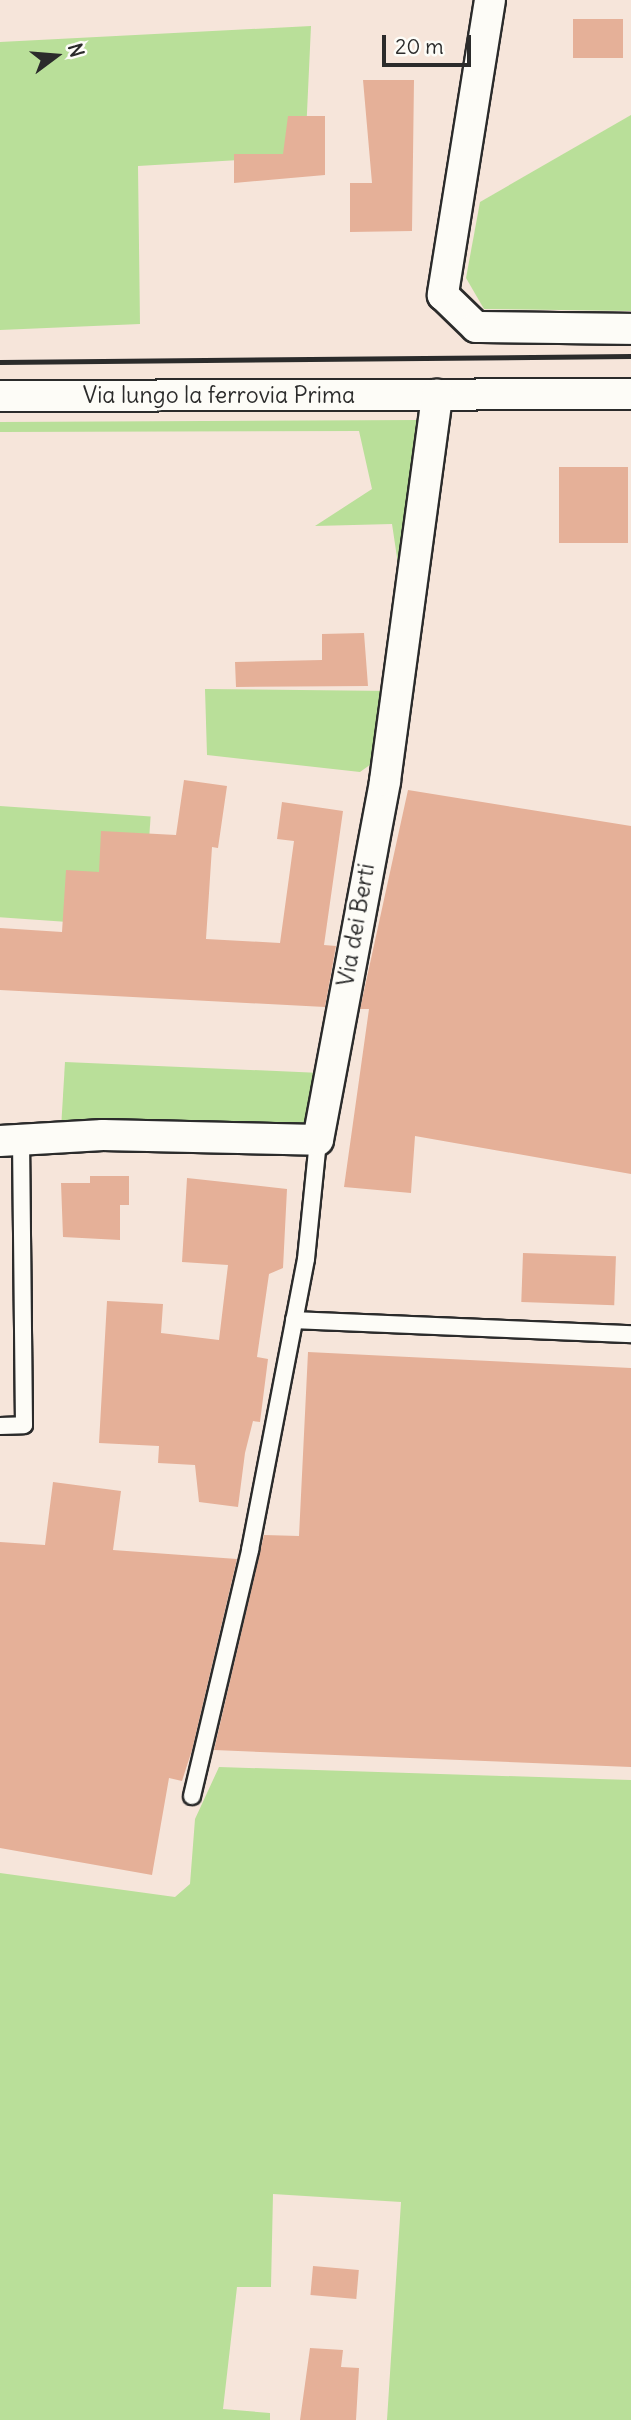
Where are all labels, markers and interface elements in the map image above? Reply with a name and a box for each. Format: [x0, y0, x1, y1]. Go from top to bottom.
north arrow [21, 21, 91, 91]
scale bar [386, 21, 475, 65]
text: 20 m [395, 33, 444, 60]
text: N [63, 41, 90, 60]
street label: Via lungo la ferrovia Prima [83, 381, 355, 409]
street label: Via dei Berti [332, 861, 380, 989]

